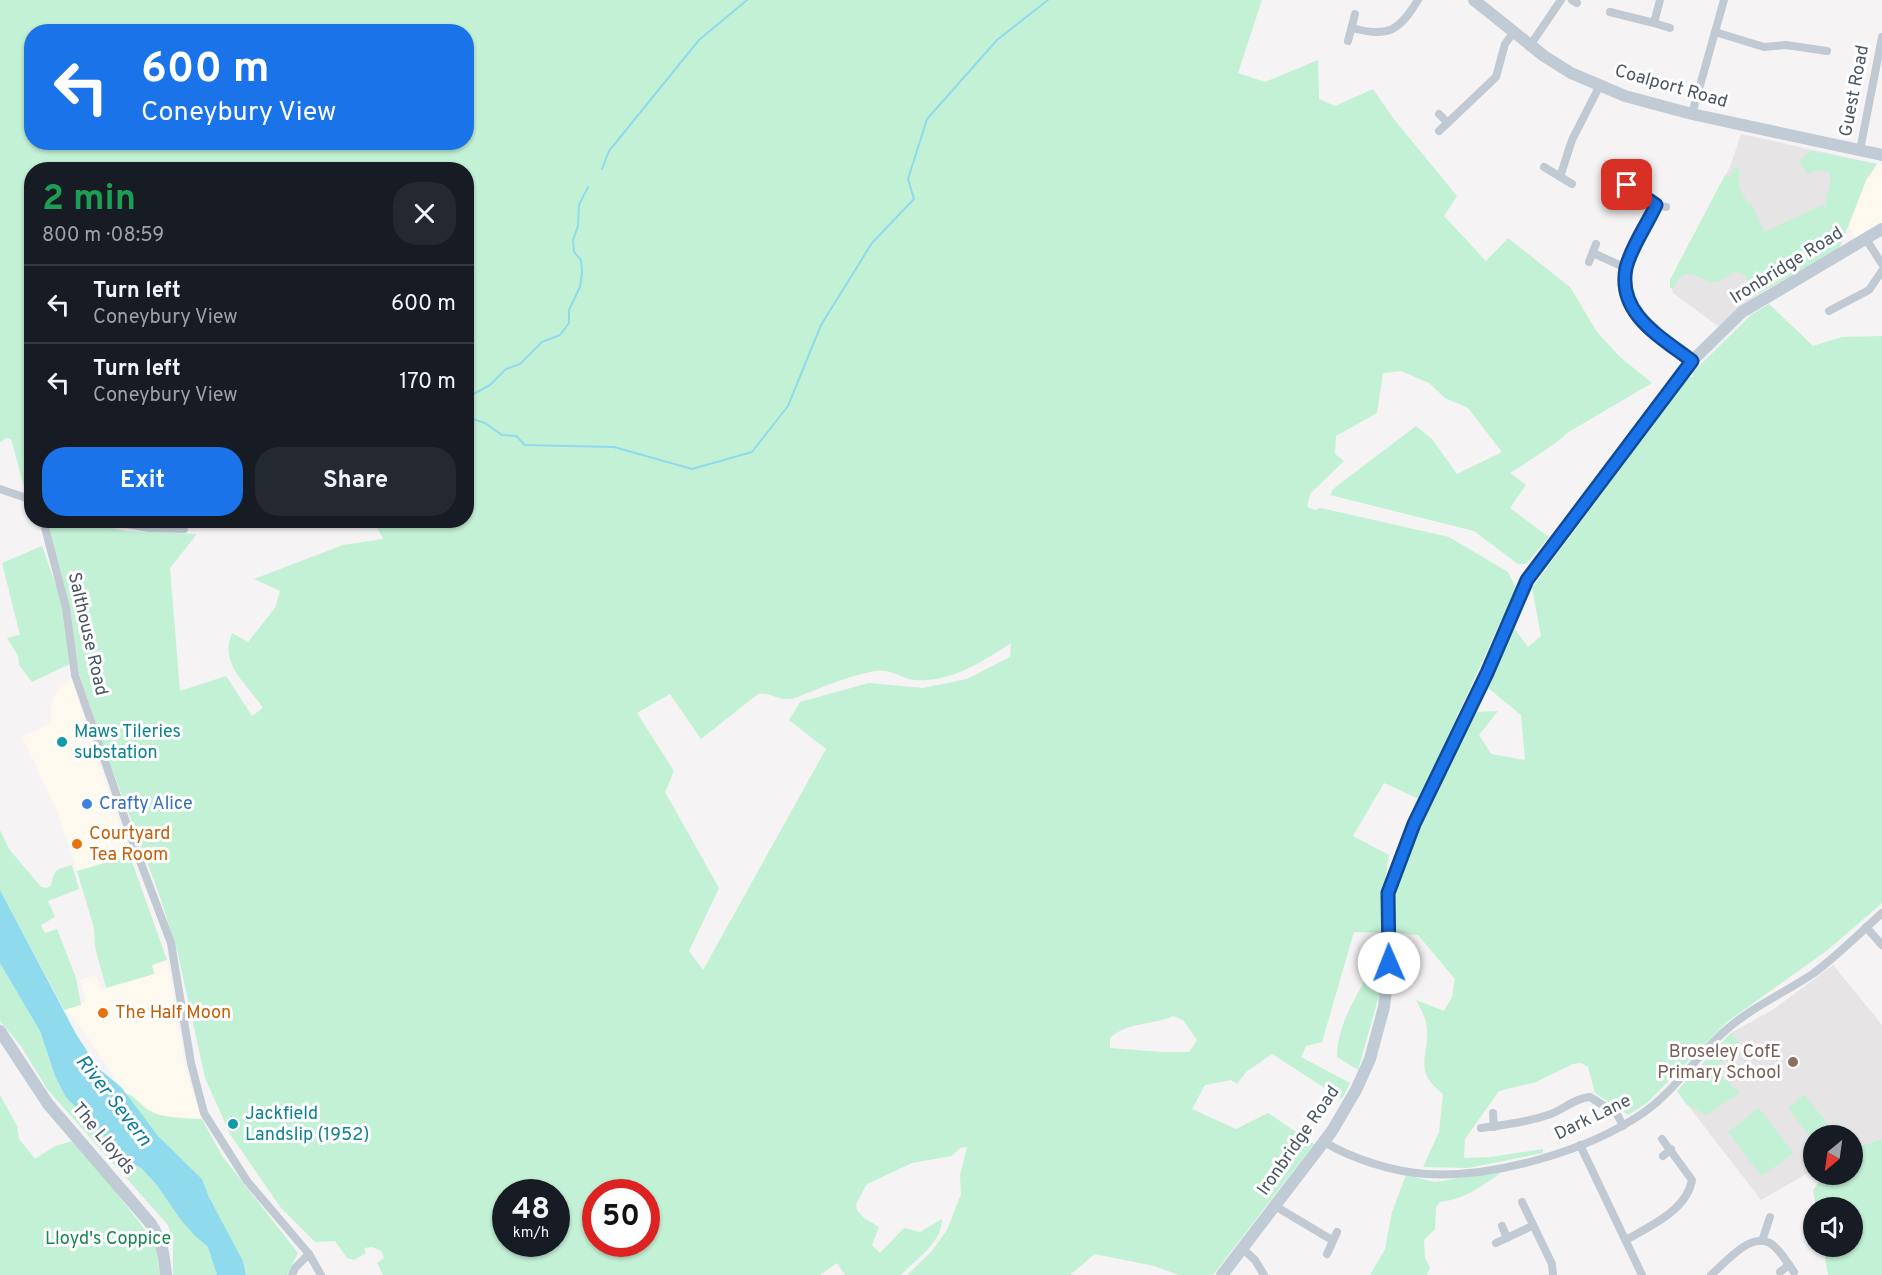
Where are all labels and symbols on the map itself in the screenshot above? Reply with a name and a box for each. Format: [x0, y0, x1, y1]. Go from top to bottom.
street label: Guest Road [1835, 43, 1875, 139]
street label: Coalport Road [1612, 60, 1730, 114]
pin [1601, 159, 1652, 210]
street label: Ironbridge Road [1726, 222, 1848, 310]
street label: Salthouse Road [62, 570, 112, 698]
place label: Maws Tileries substation [74, 721, 181, 765]
marker: Maws Tileries substation [55, 735, 69, 749]
place label: Crafty Alice [99, 793, 193, 816]
marker: Crafty Alice [80, 797, 94, 811]
place label: Courtyard Tea Room [89, 823, 170, 867]
marker: Courtyard Tea Room [70, 837, 84, 851]
position arrow [1357, 931, 1421, 995]
place label: The Half Moon [115, 1002, 231, 1025]
marker: The Half Moon [96, 1006, 110, 1020]
place label: Broseley CofE Primary School [1657, 1041, 1781, 1085]
water label: River Severn [69, 1050, 157, 1152]
marker: Broseley CofE Primary School [1786, 1055, 1800, 1069]
street label: Ironbridge Road [1253, 1082, 1345, 1200]
street label: Dark Lane [1551, 1090, 1635, 1146]
street label: The Lloyds [66, 1098, 140, 1180]
place label: Jackfield Landslip (1952) [245, 1103, 369, 1147]
marker: Jackfield Landslip (1952) [226, 1117, 240, 1131]
north arrow [1803, 1125, 1863, 1185]
speed limit sign: 50 [582, 1179, 660, 1257]
park label: Lloyd's Coppice [45, 1228, 171, 1251]

